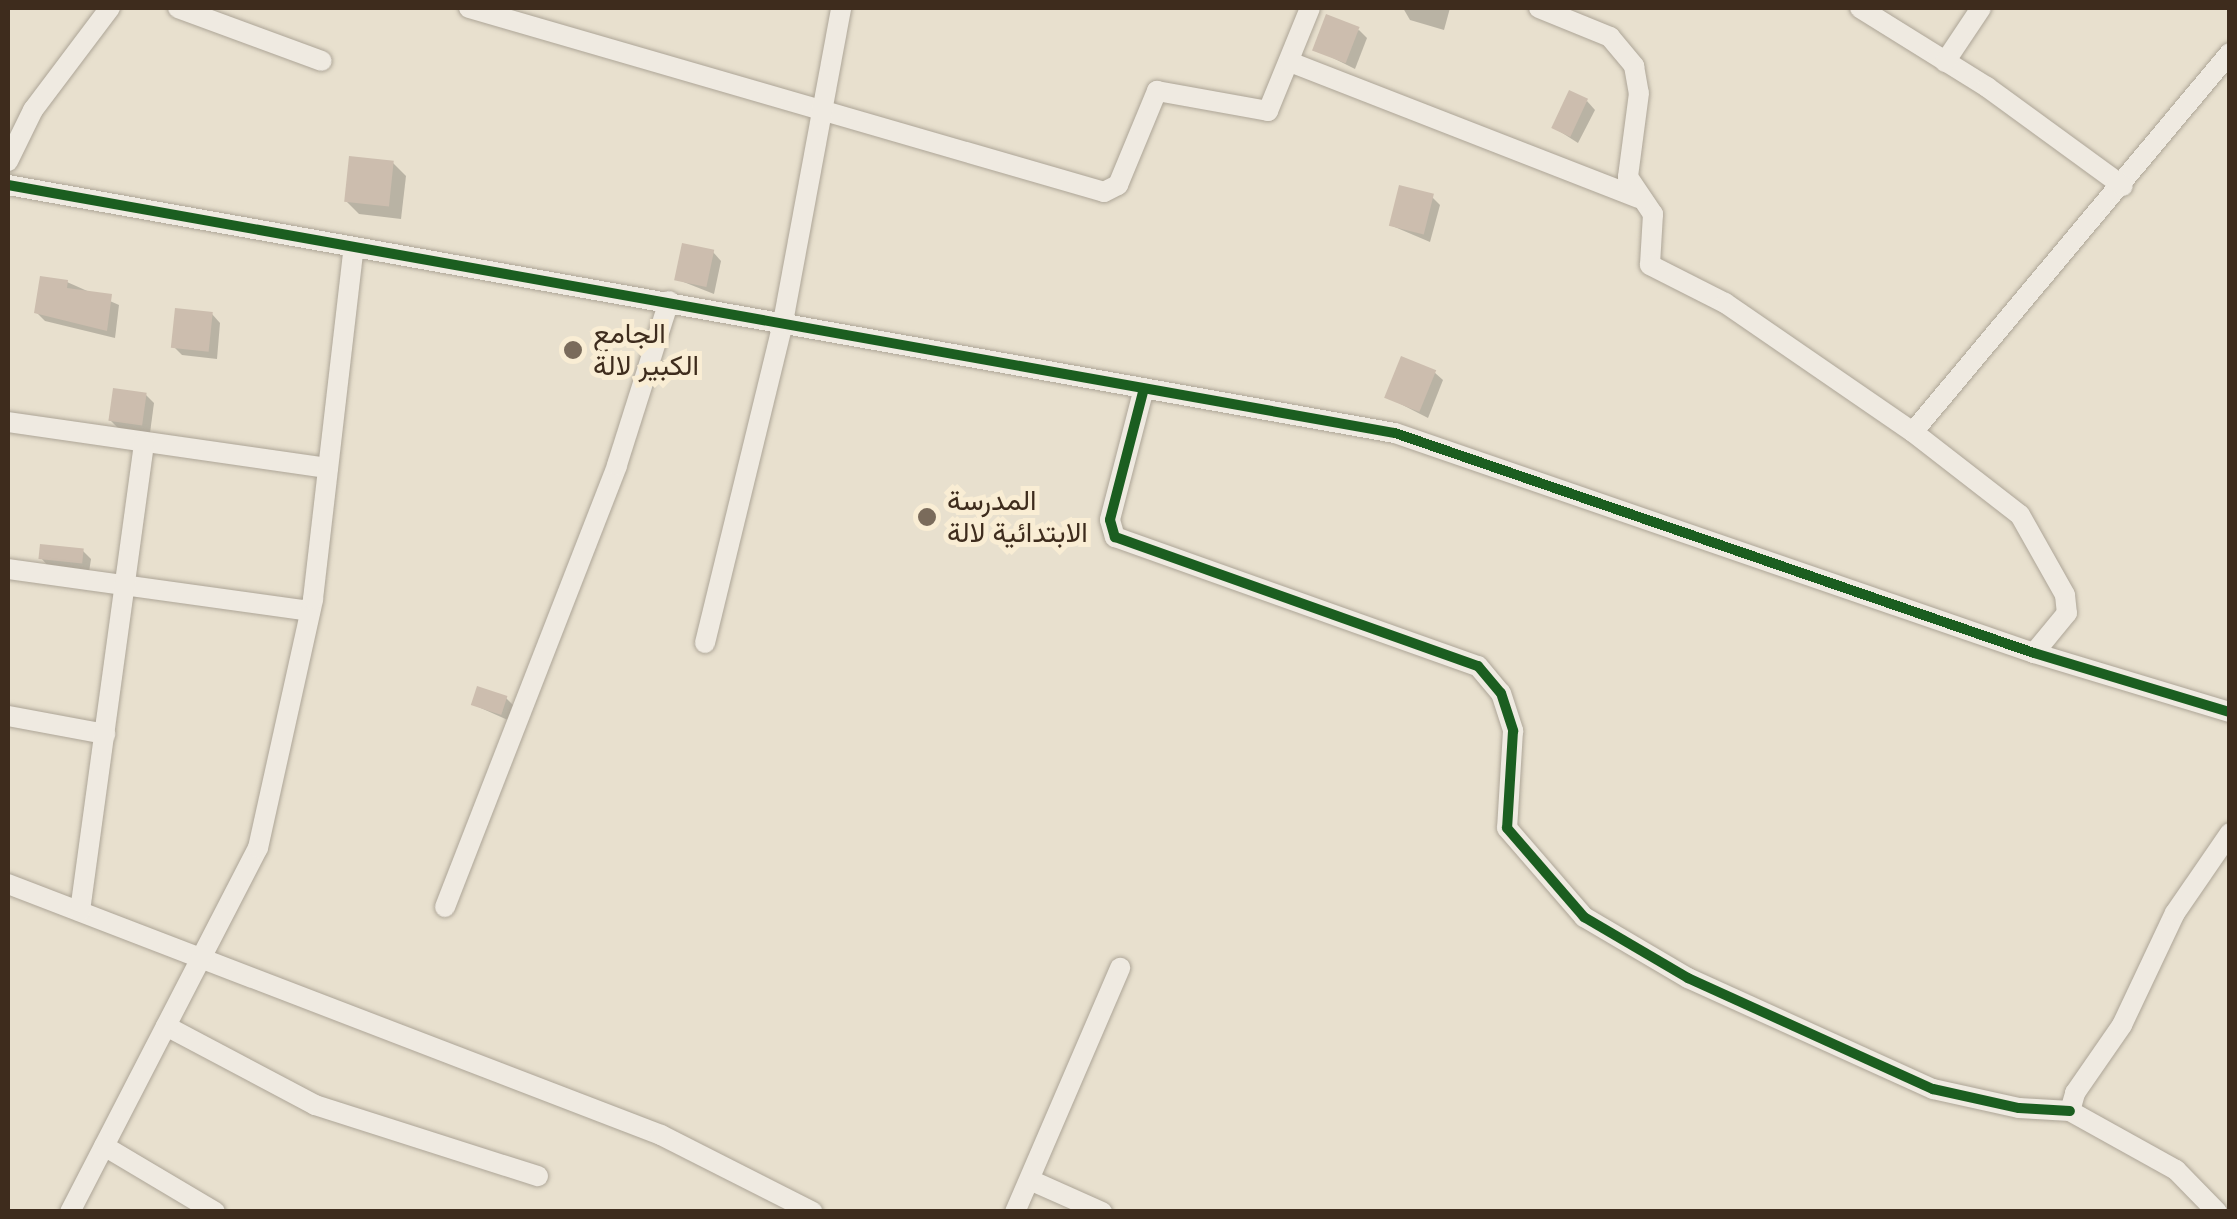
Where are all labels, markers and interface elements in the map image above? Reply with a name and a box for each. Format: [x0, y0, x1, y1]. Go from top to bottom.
place label: الجامع الكبير لالة [593, 317, 699, 383]
marker: الجامع الكبير لالة [562, 339, 584, 361]
place label: المدرسة الابتدائية لالة [947, 484, 1088, 550]
marker: المدرسة الابتدائية لالة [916, 506, 938, 528]

